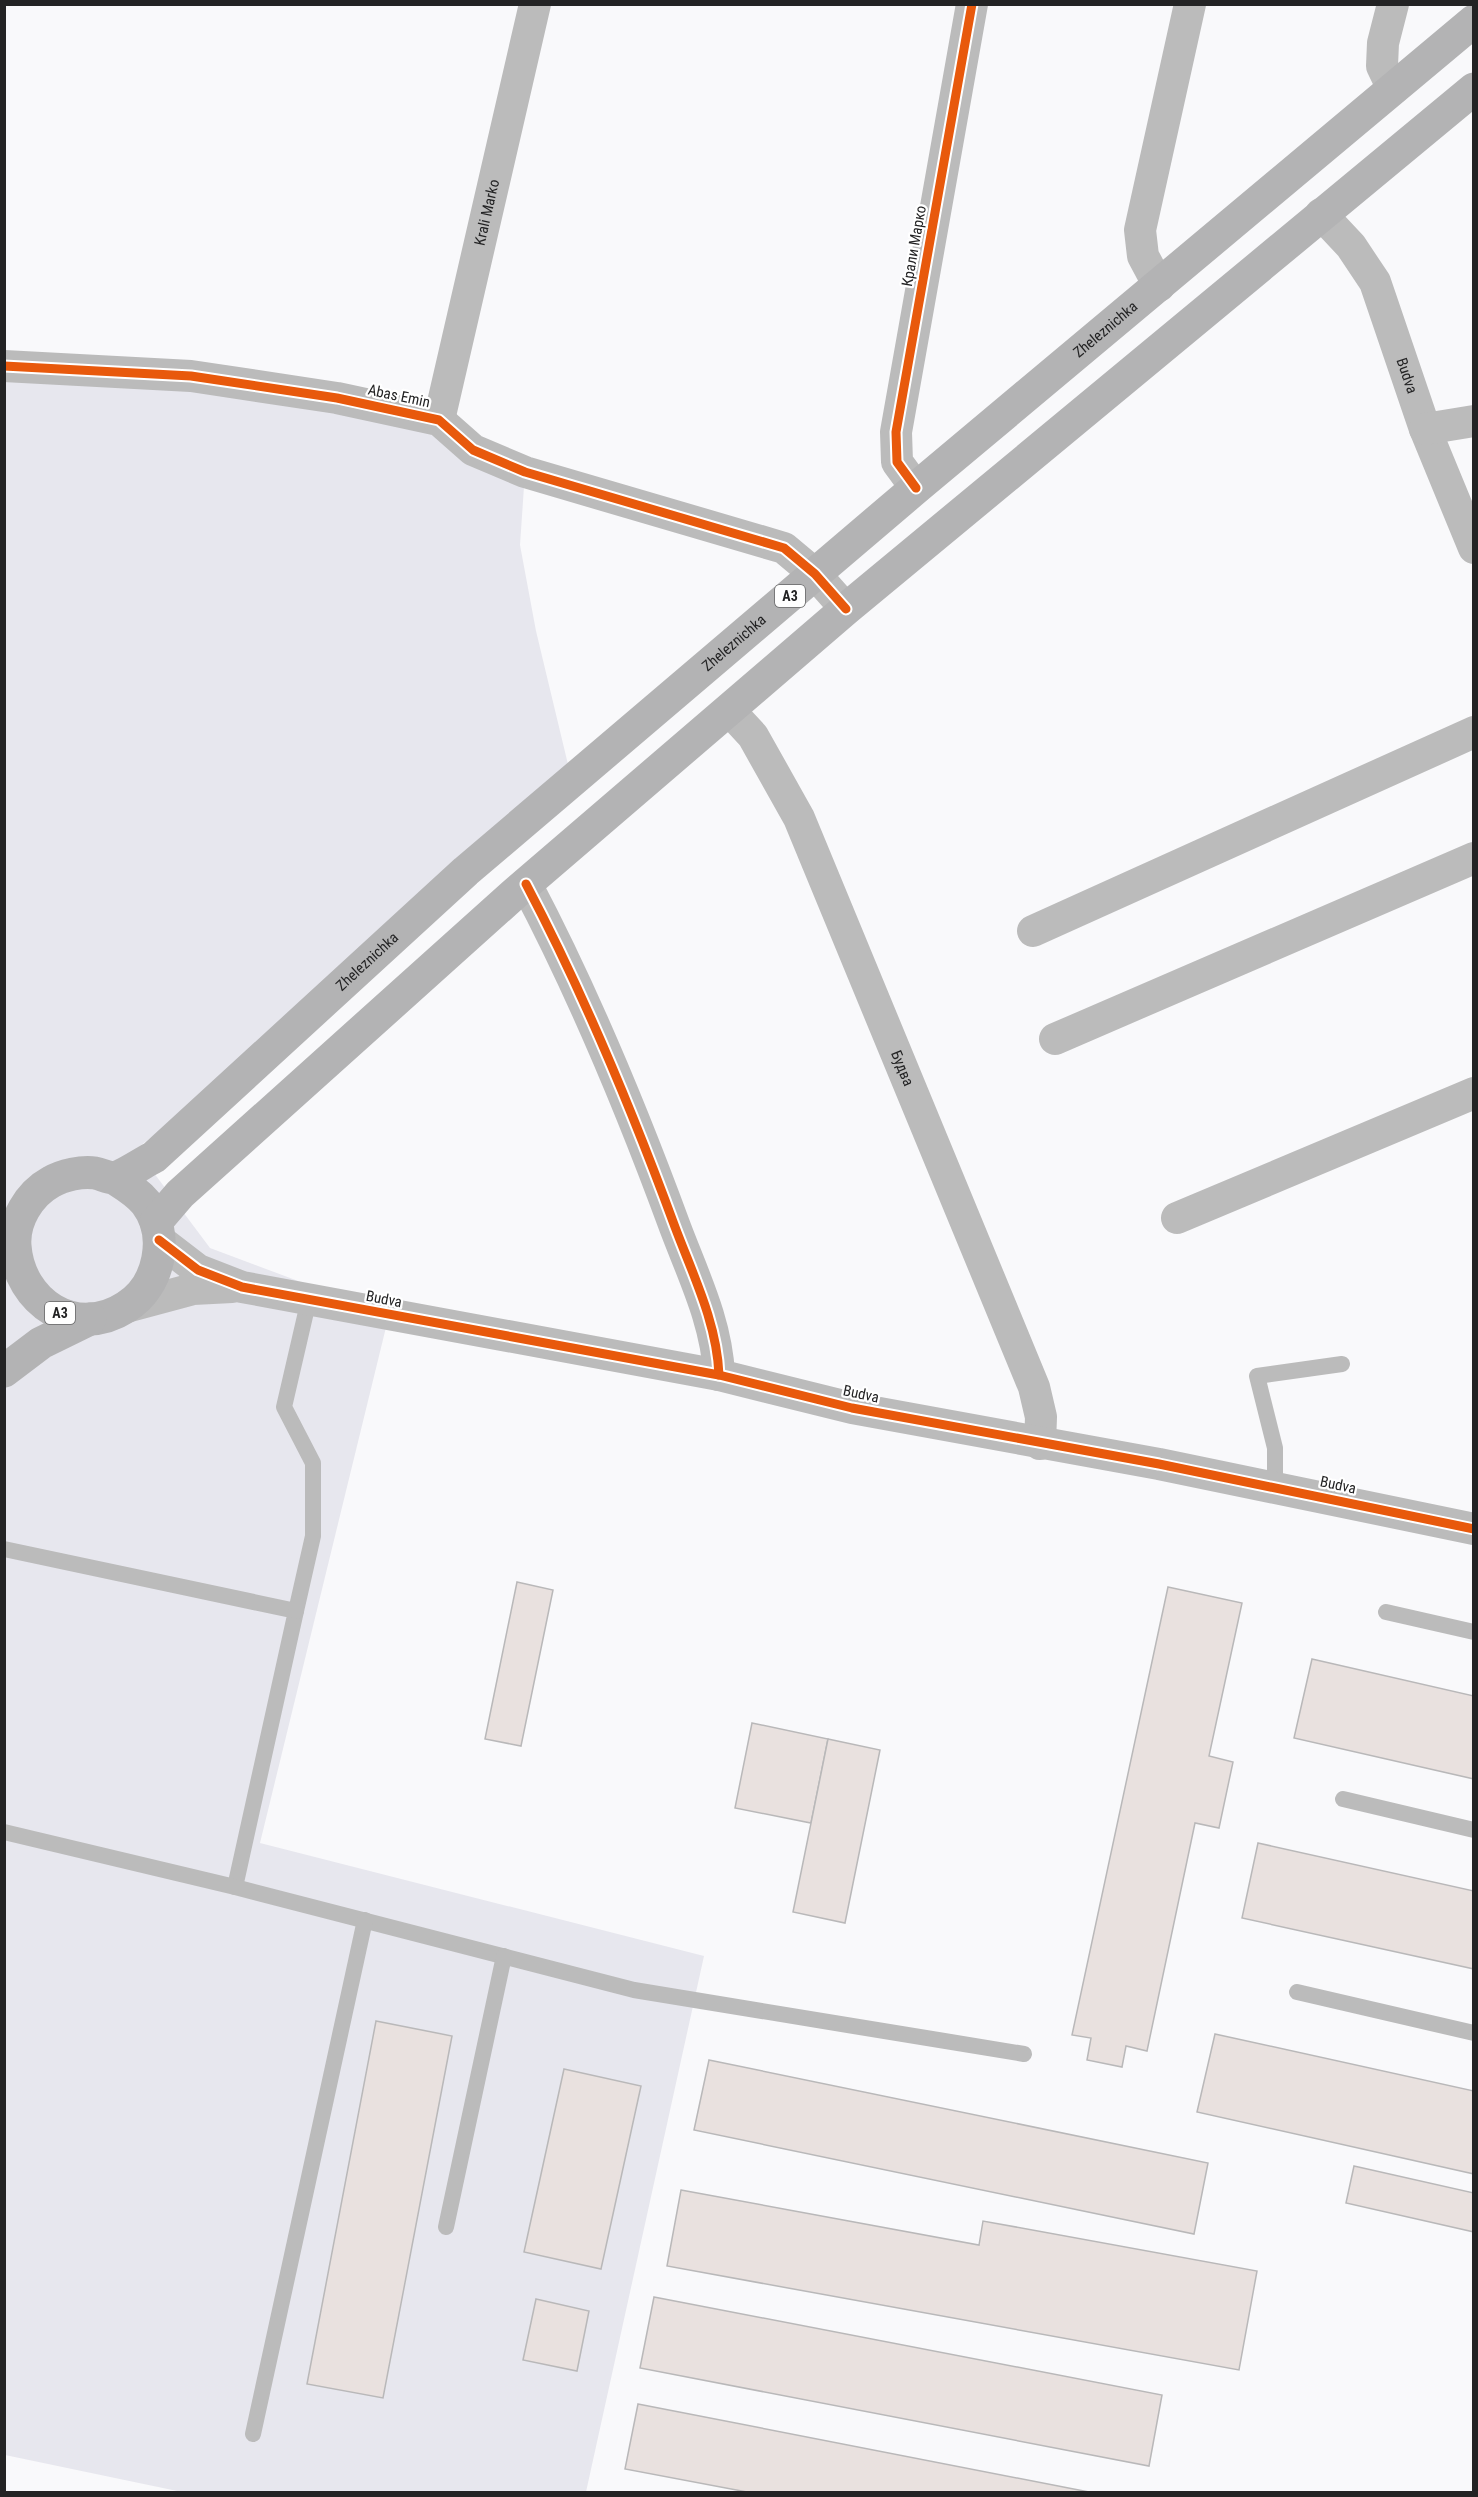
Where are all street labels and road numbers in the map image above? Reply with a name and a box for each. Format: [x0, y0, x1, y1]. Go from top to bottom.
street label: Krali Marko [471, 178, 503, 247]
street label: Крали Марко [898, 204, 930, 288]
street label: Zheleznichka [1070, 298, 1141, 361]
street label: Budva [1392, 355, 1421, 396]
street label: Abas Emin [366, 381, 432, 411]
road number: A3 [775, 585, 805, 607]
street label: Zheleznichka [698, 611, 770, 675]
street label: Zheleznichka [332, 929, 402, 995]
street label: Будва [887, 1048, 918, 1089]
street label: Budva [364, 1287, 404, 1311]
road number: A3 [45, 1302, 75, 1324]
street label: Budva [841, 1381, 881, 1407]
street label: Budva [1318, 1472, 1358, 1498]

